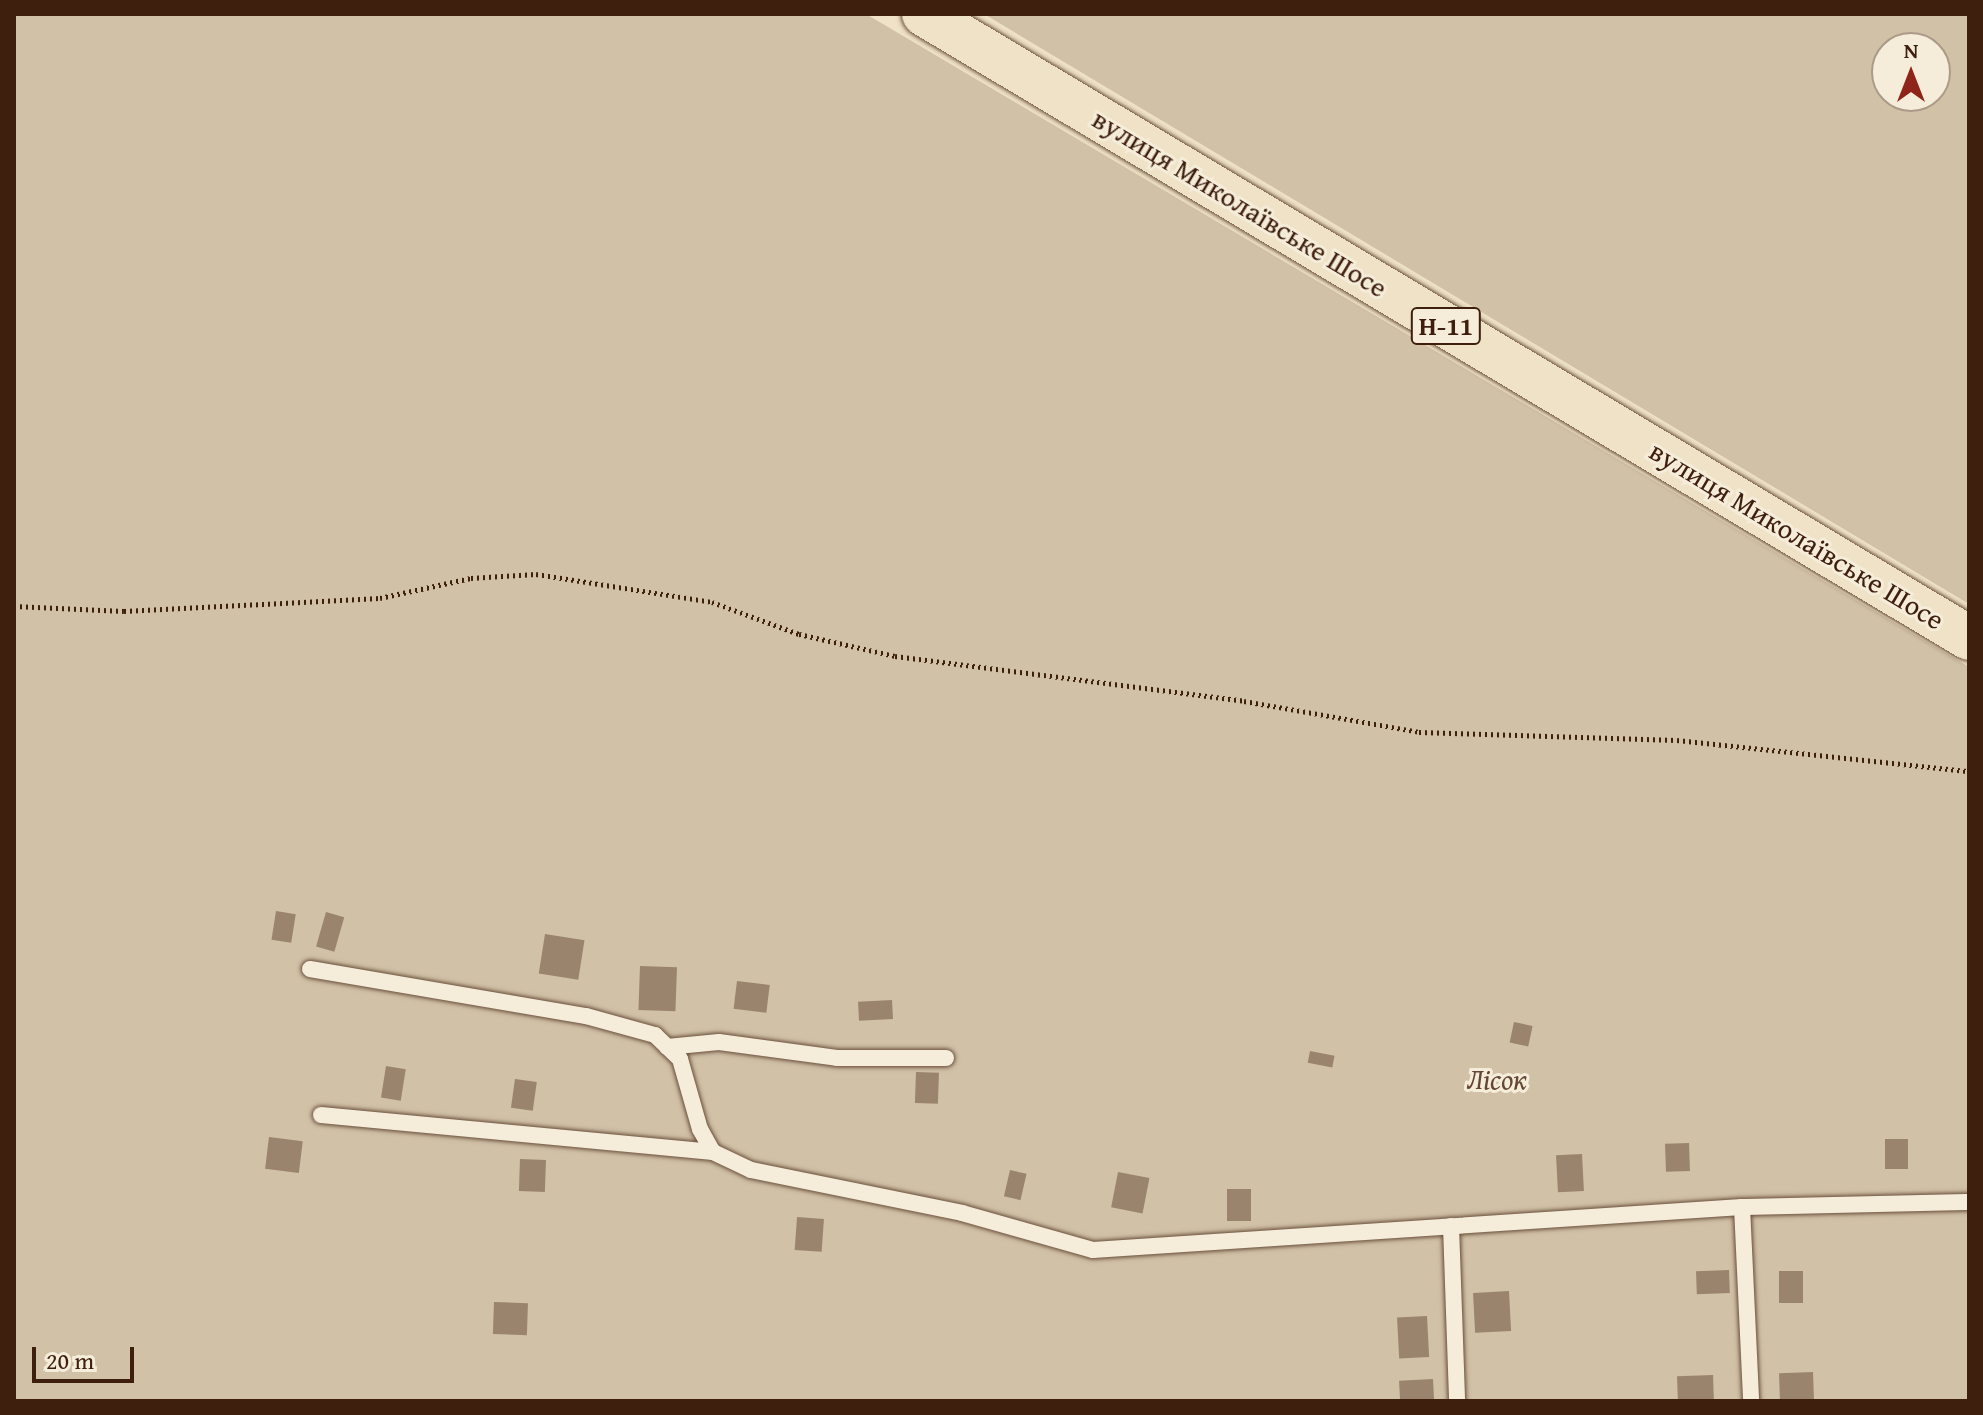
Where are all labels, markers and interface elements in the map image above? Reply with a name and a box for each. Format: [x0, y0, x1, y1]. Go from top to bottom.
north arrow [1871, 32, 1951, 112]
text: N [1904, 34, 1918, 66]
street label: вулиця Миколаївське Шосе [1087, 102, 1393, 304]
road number: Н-11 [1410, 304, 1482, 348]
street label: вулиця Миколаївське Шосе [1644, 434, 1950, 636]
park label: Лісок [1467, 1062, 1527, 1096]
scale bar [36, 1331, 138, 1381]
text: 20 m [46, 1343, 94, 1378]

